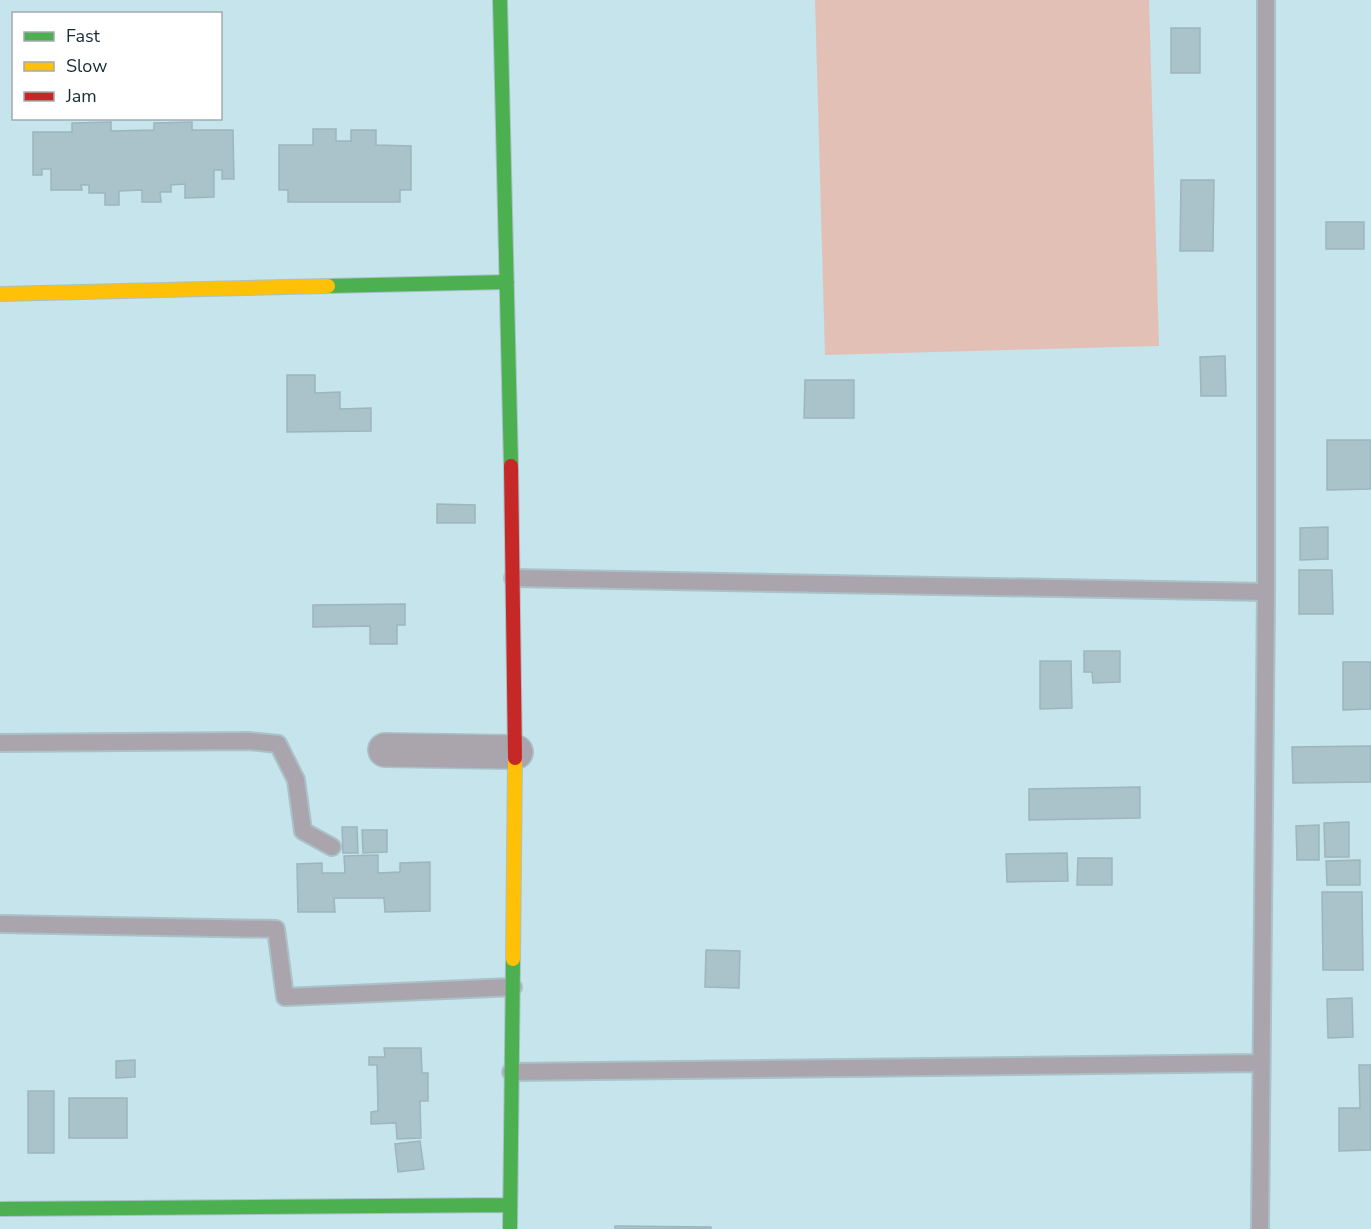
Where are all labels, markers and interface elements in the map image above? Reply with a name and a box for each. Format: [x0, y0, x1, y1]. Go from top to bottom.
legend [12, 12, 222, 120]
text: Fast [66, 24, 101, 48]
text: Slow [66, 54, 107, 78]
text: Jam [65, 84, 97, 108]

